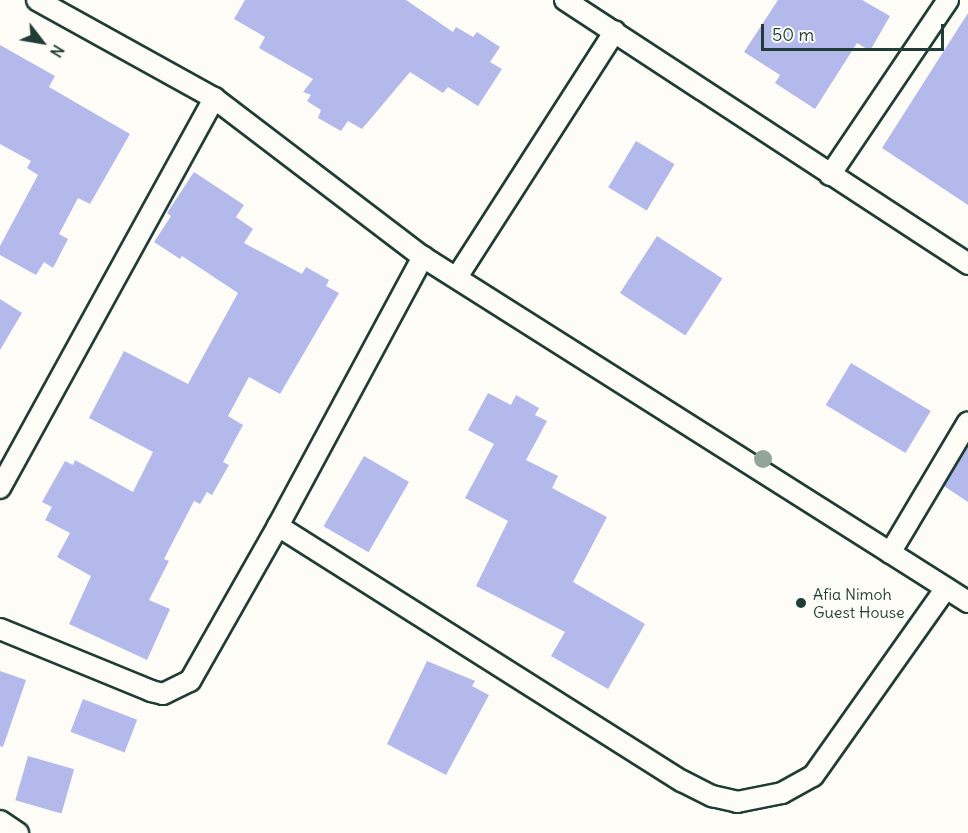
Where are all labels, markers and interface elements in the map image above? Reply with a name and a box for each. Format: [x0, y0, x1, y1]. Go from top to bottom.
north arrow [12, 12, 72, 72]
scale bar [764, 12, 947, 50]
text: 50 m [772, 23, 814, 46]
text: N [46, 41, 69, 61]
place label: Afia Nimoh Guest House [813, 584, 905, 622]
marker: Afia Nimoh Guest House [794, 596, 808, 610]

